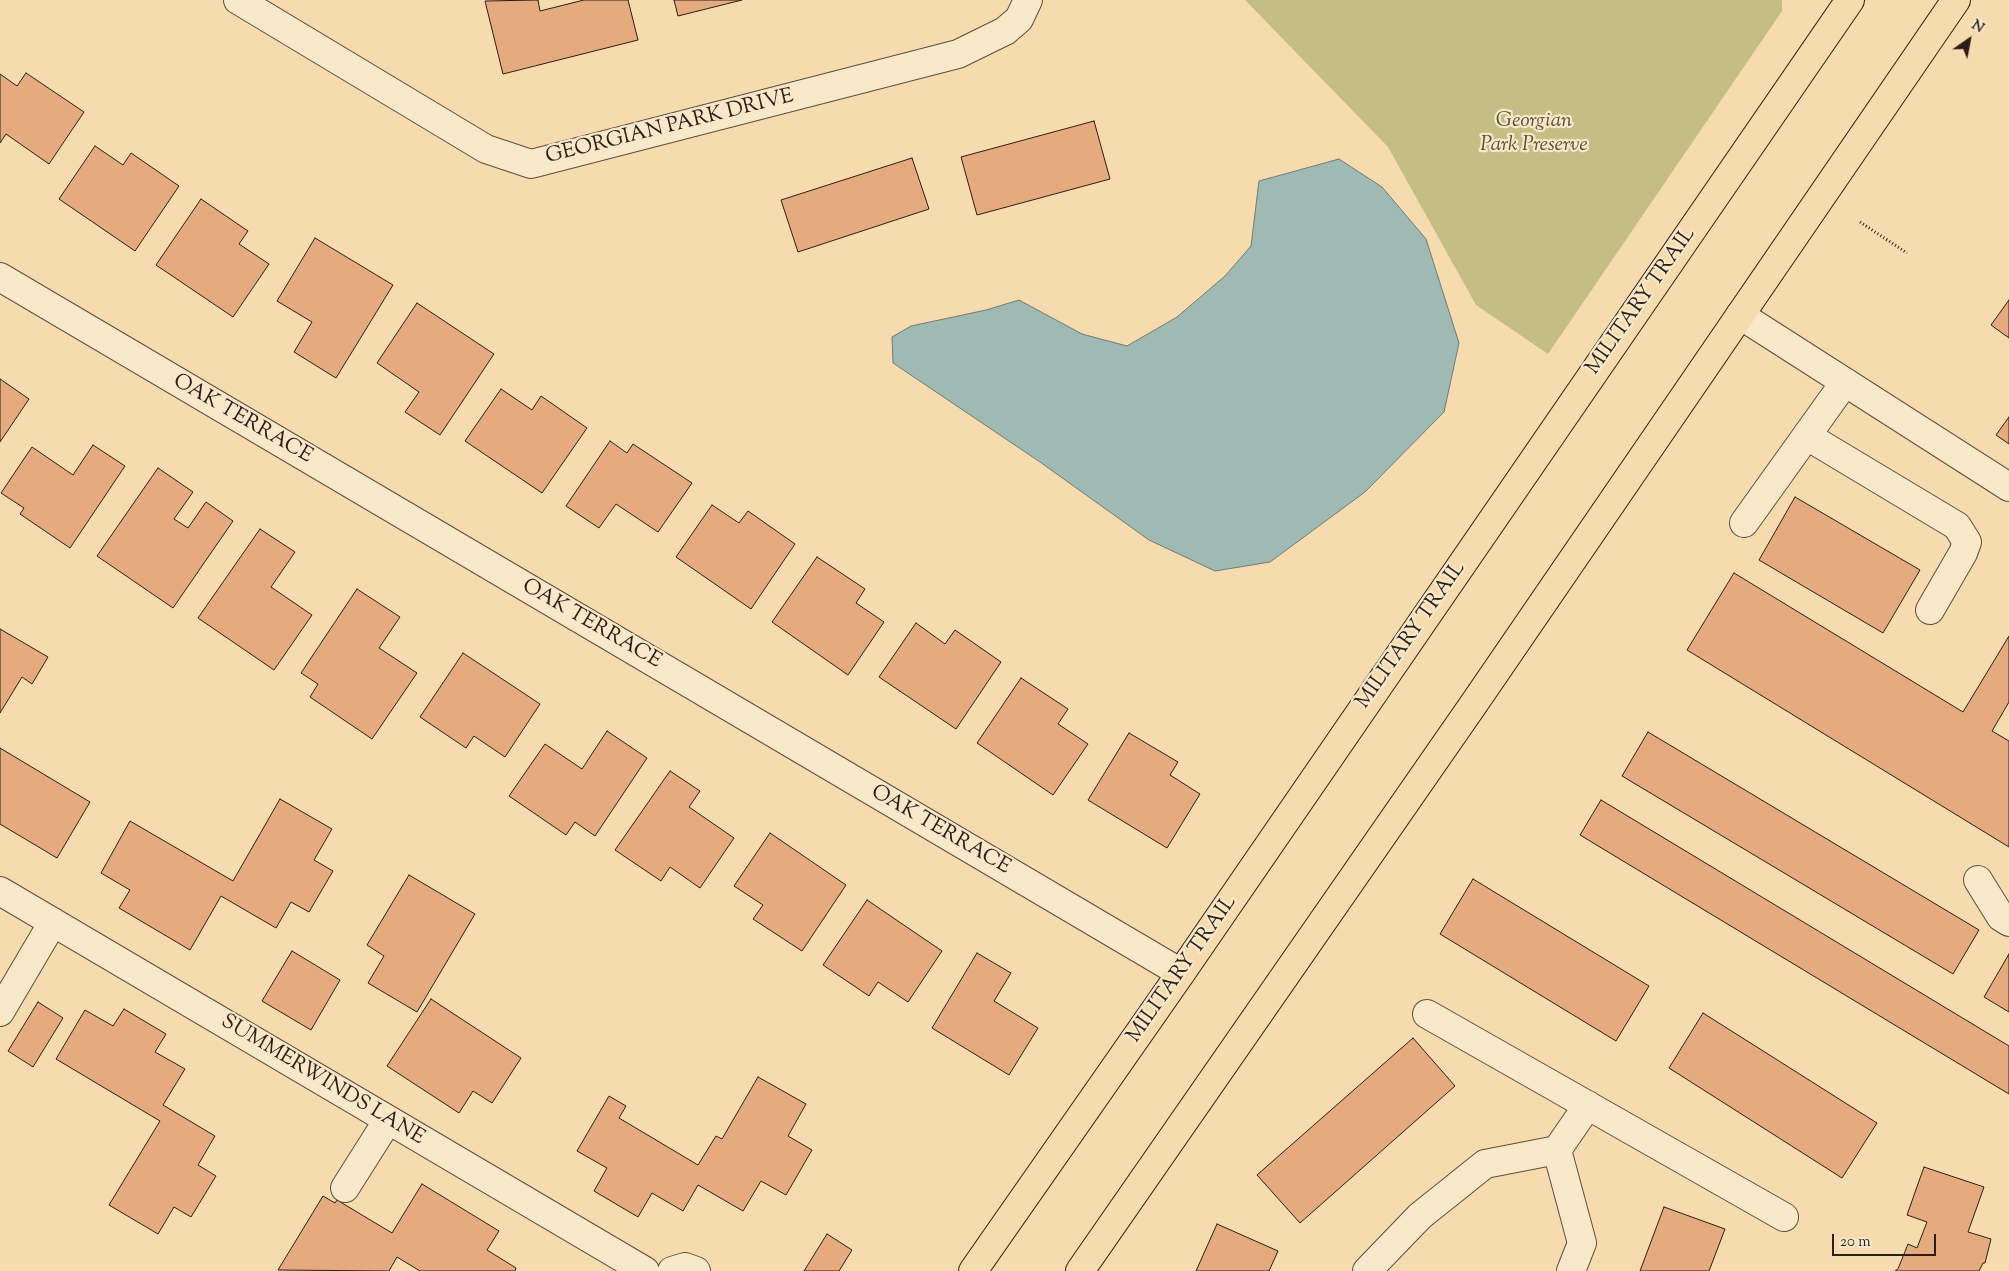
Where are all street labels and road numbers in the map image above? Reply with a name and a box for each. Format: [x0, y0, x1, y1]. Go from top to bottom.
street label: GEORGIAN PARK DRIVE [543, 85, 797, 171]
street label: MILITARY TRAIL [1582, 224, 1702, 380]
street label: OAK TERRACE [168, 370, 316, 470]
street label: MILITARY TRAIL [1352, 558, 1472, 714]
street label: OAK TERRACE [517, 575, 665, 675]
street label: OAK TERRACE [866, 781, 1014, 881]
street label: MILITARY TRAIL [1123, 892, 1243, 1048]
street label: SUMMERWINDS LANE [216, 1010, 428, 1152]

